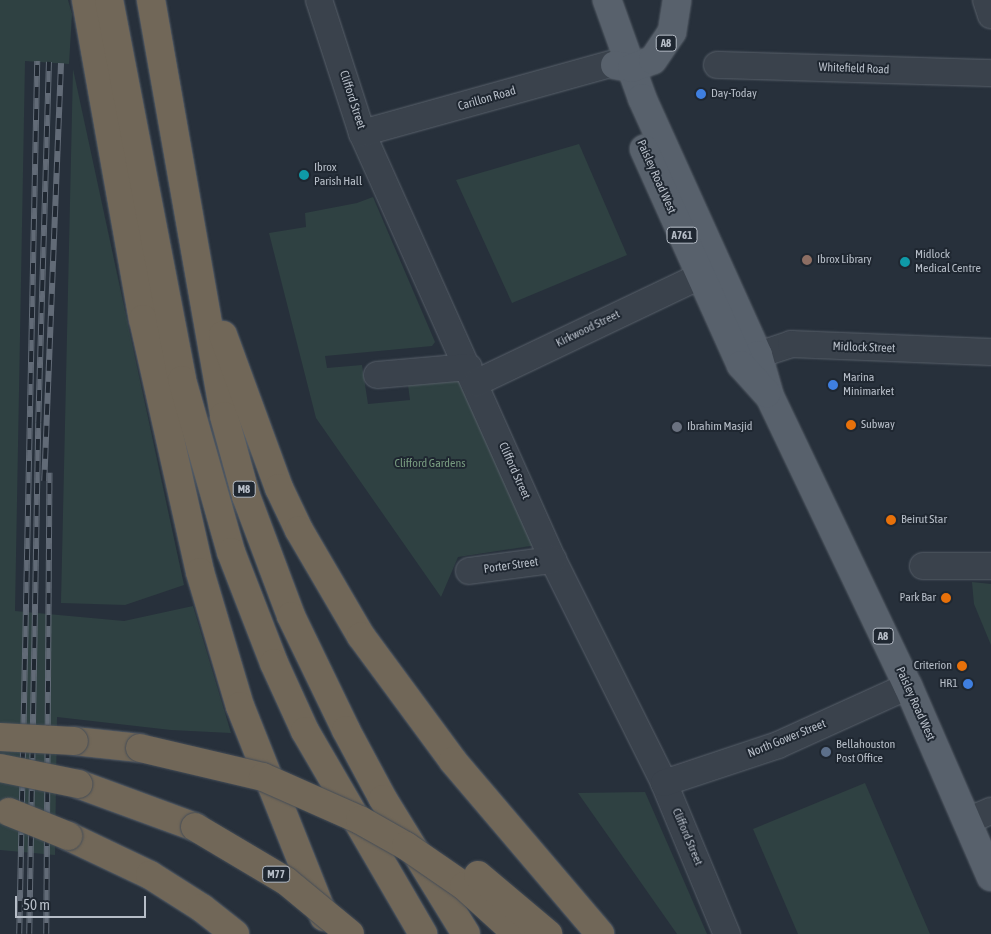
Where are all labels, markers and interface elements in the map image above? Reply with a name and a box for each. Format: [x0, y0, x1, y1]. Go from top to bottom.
road number: A8 [655, 34, 677, 52]
street label: Whitefield Road [818, 61, 890, 77]
street label: Clifford Street [336, 69, 368, 131]
street label: Carillon Road [456, 84, 518, 114]
place label: Day-Today [711, 87, 757, 101]
marker: Day-Today [695, 88, 707, 100]
street label: Paisley Road West [633, 138, 679, 216]
place label: Ibrox Parish Hall [314, 161, 362, 189]
marker: Ibrox Parish Hall [298, 169, 310, 181]
road number: A761 [666, 226, 698, 244]
place label: Midlock Medical Centre [915, 248, 981, 276]
place label: Ibrox Library [817, 253, 872, 267]
marker: Ibrox Library [801, 254, 813, 266]
marker: Midlock Medical Centre [899, 256, 911, 268]
street label: Kirkwood Street [554, 307, 622, 351]
street label: Midlock Street [832, 340, 896, 356]
place label: Marina Minimarket [843, 371, 894, 399]
marker: Marina Minimarket [827, 379, 839, 391]
place label: Subway [861, 418, 895, 432]
marker: Subway [845, 419, 857, 431]
place label: Ibrahim Masjid [687, 420, 753, 434]
marker: Ibrahim Masjid [671, 421, 683, 433]
street label: Clifford Street [495, 440, 533, 502]
park label: Clifford Gardens [394, 457, 466, 471]
road number: M8 [232, 480, 256, 498]
place label: Beirut Star [901, 513, 947, 527]
marker: Beirut Star [885, 514, 897, 526]
street label: Porter Street [483, 555, 539, 577]
place label: Park Bar [900, 591, 936, 605]
marker: Park Bar [940, 592, 952, 604]
road number: A8 [872, 628, 894, 644]
place label: Criterion [914, 659, 952, 673]
marker: Criterion [956, 660, 968, 672]
street label: Paisley Road West [892, 665, 938, 743]
place label: HR1 [939, 677, 958, 691]
marker: HR1 [962, 678, 974, 690]
street label: North Gower Street [746, 717, 828, 761]
place label: Bellahouston Post Office [836, 738, 895, 766]
marker: Bellahouston Post Office [820, 746, 832, 758]
street label: Clifford Street [669, 806, 705, 868]
road number: M77 [261, 866, 291, 882]
scale bar [18, 886, 149, 918]
text: 50 m [23, 896, 50, 913]

